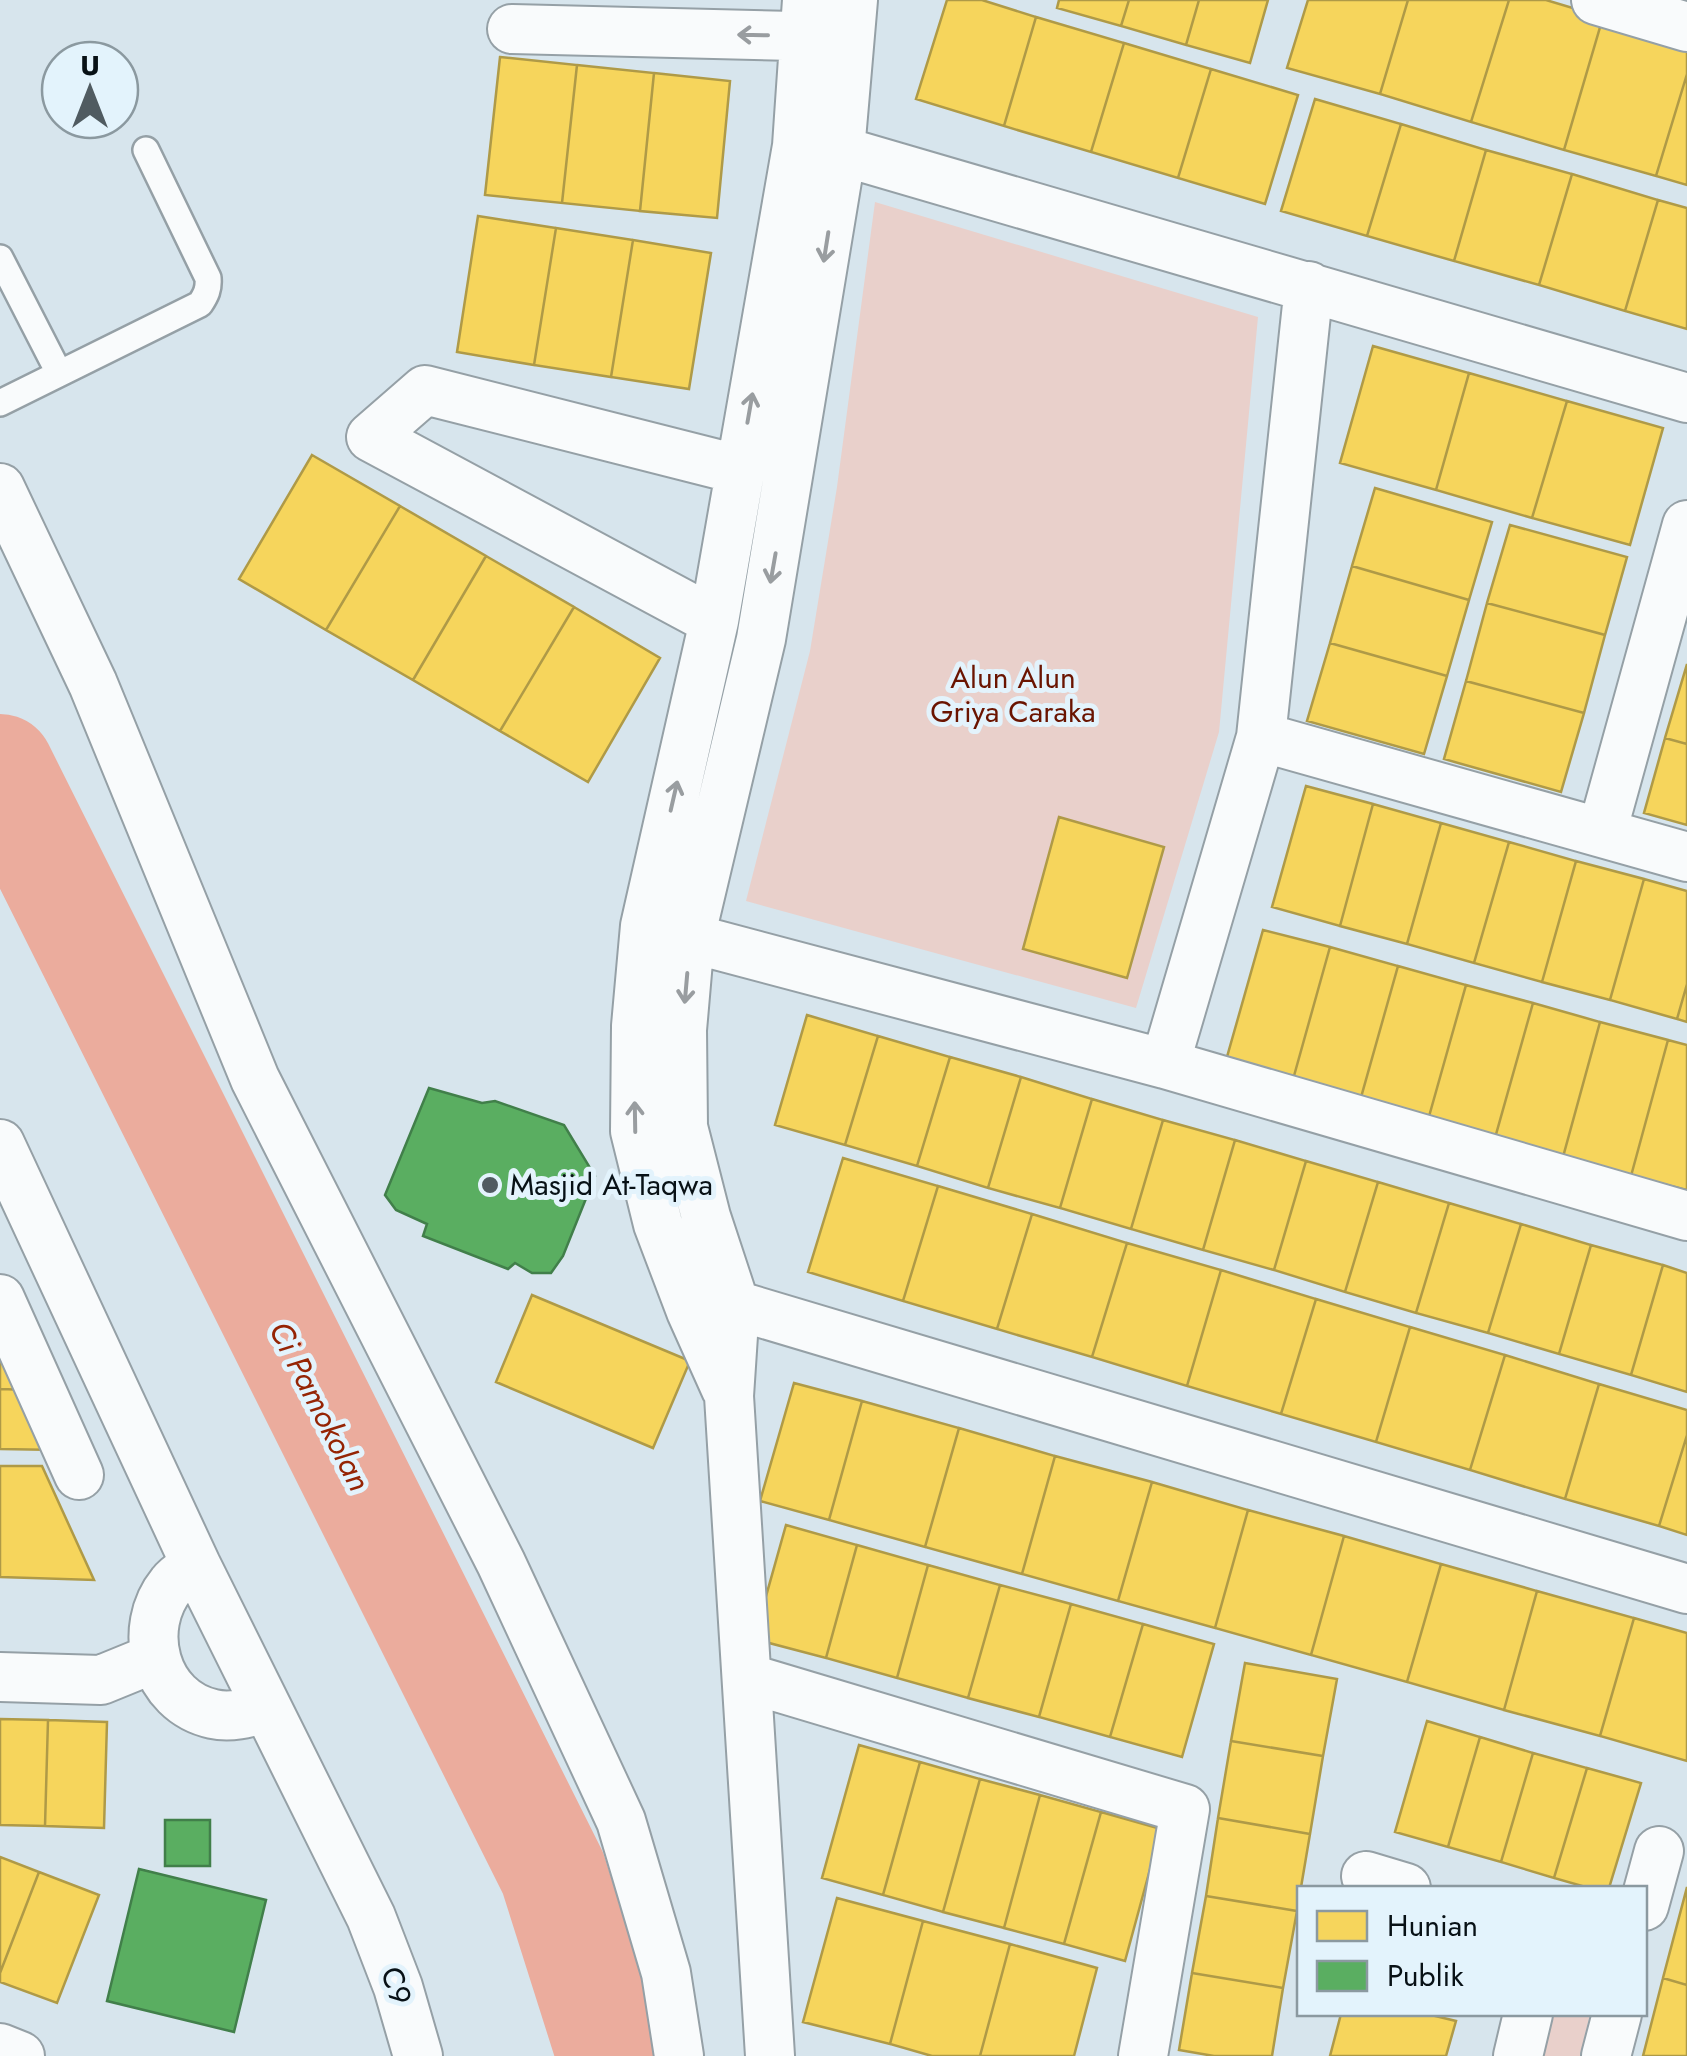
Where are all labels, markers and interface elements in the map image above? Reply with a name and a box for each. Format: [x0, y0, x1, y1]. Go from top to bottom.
one-way arrow [737, 25, 769, 44]
north arrow [40, 40, 140, 140]
text: U [80, 45, 100, 86]
one-way arrow [816, 230, 835, 263]
one-way arrow [741, 393, 760, 425]
one-way arrow [763, 551, 782, 583]
park label: Alun Alun Griya Caraka [930, 656, 1096, 733]
one-way arrow [666, 781, 684, 813]
one-way arrow [676, 972, 695, 1004]
one-way arrow [626, 1101, 645, 1134]
place label: Masjid At-Taqwa [510, 1163, 713, 1206]
marker: Masjid At-Taqwa [479, 1174, 501, 1196]
water label: Ci Pamokolan [257, 1313, 383, 1499]
legend [1297, 1886, 1647, 2016]
text: Hunian [1387, 1904, 1478, 1947]
text: Publik [1387, 1954, 1464, 1997]
street label: C9 [370, 1961, 423, 2011]

